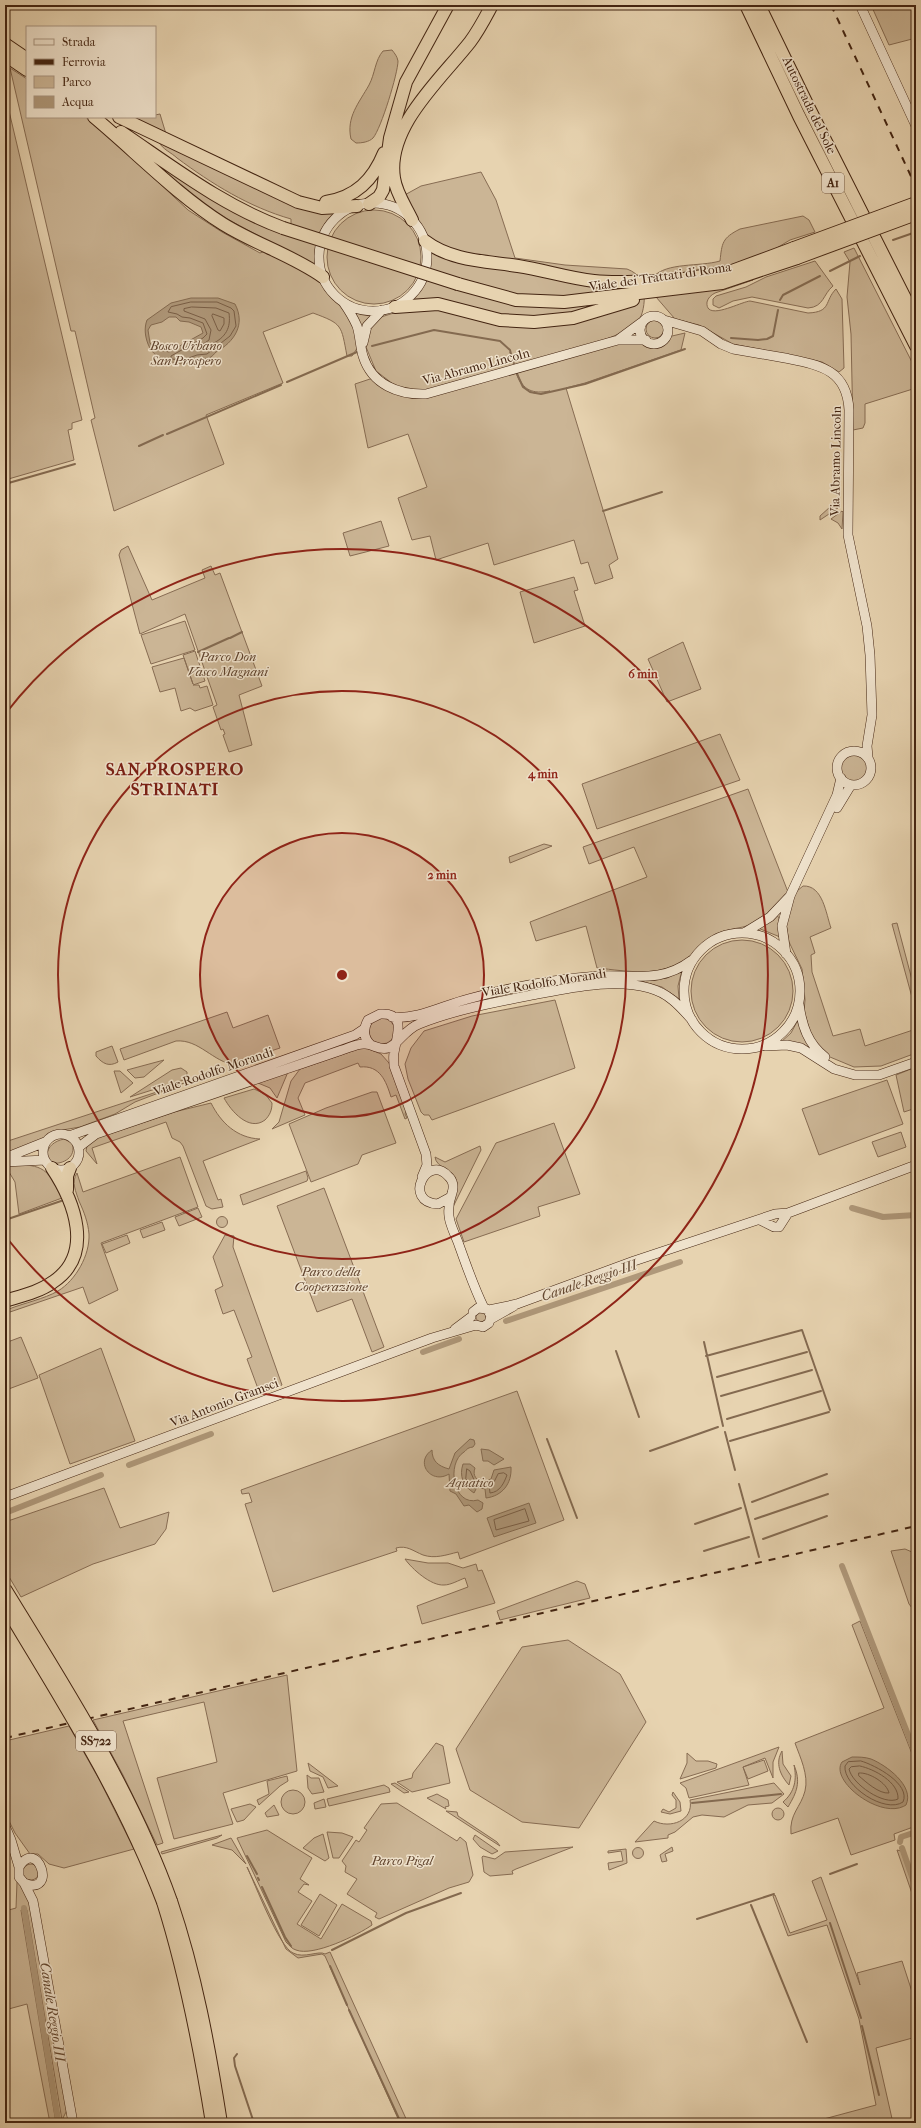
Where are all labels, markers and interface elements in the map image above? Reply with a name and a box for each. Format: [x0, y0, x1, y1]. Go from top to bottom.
legend [26, 26, 156, 118]
text: Strada [62, 35, 96, 49]
street label: Autostrada del Sole [779, 53, 840, 157]
text: Ferrovia [62, 55, 106, 69]
text: Parco [62, 75, 91, 89]
text: Acqua [61, 95, 94, 109]
road number: A1 [822, 173, 844, 193]
street label: Viale dei Trattati di Roma [587, 259, 733, 294]
park label: Bosco Urbano San Prospero [149, 338, 223, 368]
street label: Via Abramo Lincoln [420, 345, 532, 388]
street label: Via Abramo Lincoln [827, 405, 844, 517]
park label: Parco Don Vasco Magnani [188, 649, 269, 679]
text: 6 min [628, 667, 659, 681]
district label: SAN PROSPERO STRINATI [106, 759, 244, 799]
text: 4 min [527, 767, 559, 782]
text: 2 min [427, 868, 458, 882]
street label: Viale Rodolfo Morandi [480, 965, 607, 1000]
centre of rings [335, 968, 349, 982]
street label: Viale Rodolfo Morandi [150, 1044, 275, 1099]
water label: Canale Reggio III [539, 1256, 641, 1305]
park label: Parco della Cooperazione [294, 1264, 368, 1294]
street label: Via Antonio Gramsci [167, 1375, 281, 1430]
park label: Aquatico [444, 1475, 494, 1490]
road number: SS722 [76, 1731, 116, 1751]
park label: Parco Pigal [370, 1853, 434, 1868]
water label: Canale Reggio III [36, 1961, 69, 2064]

